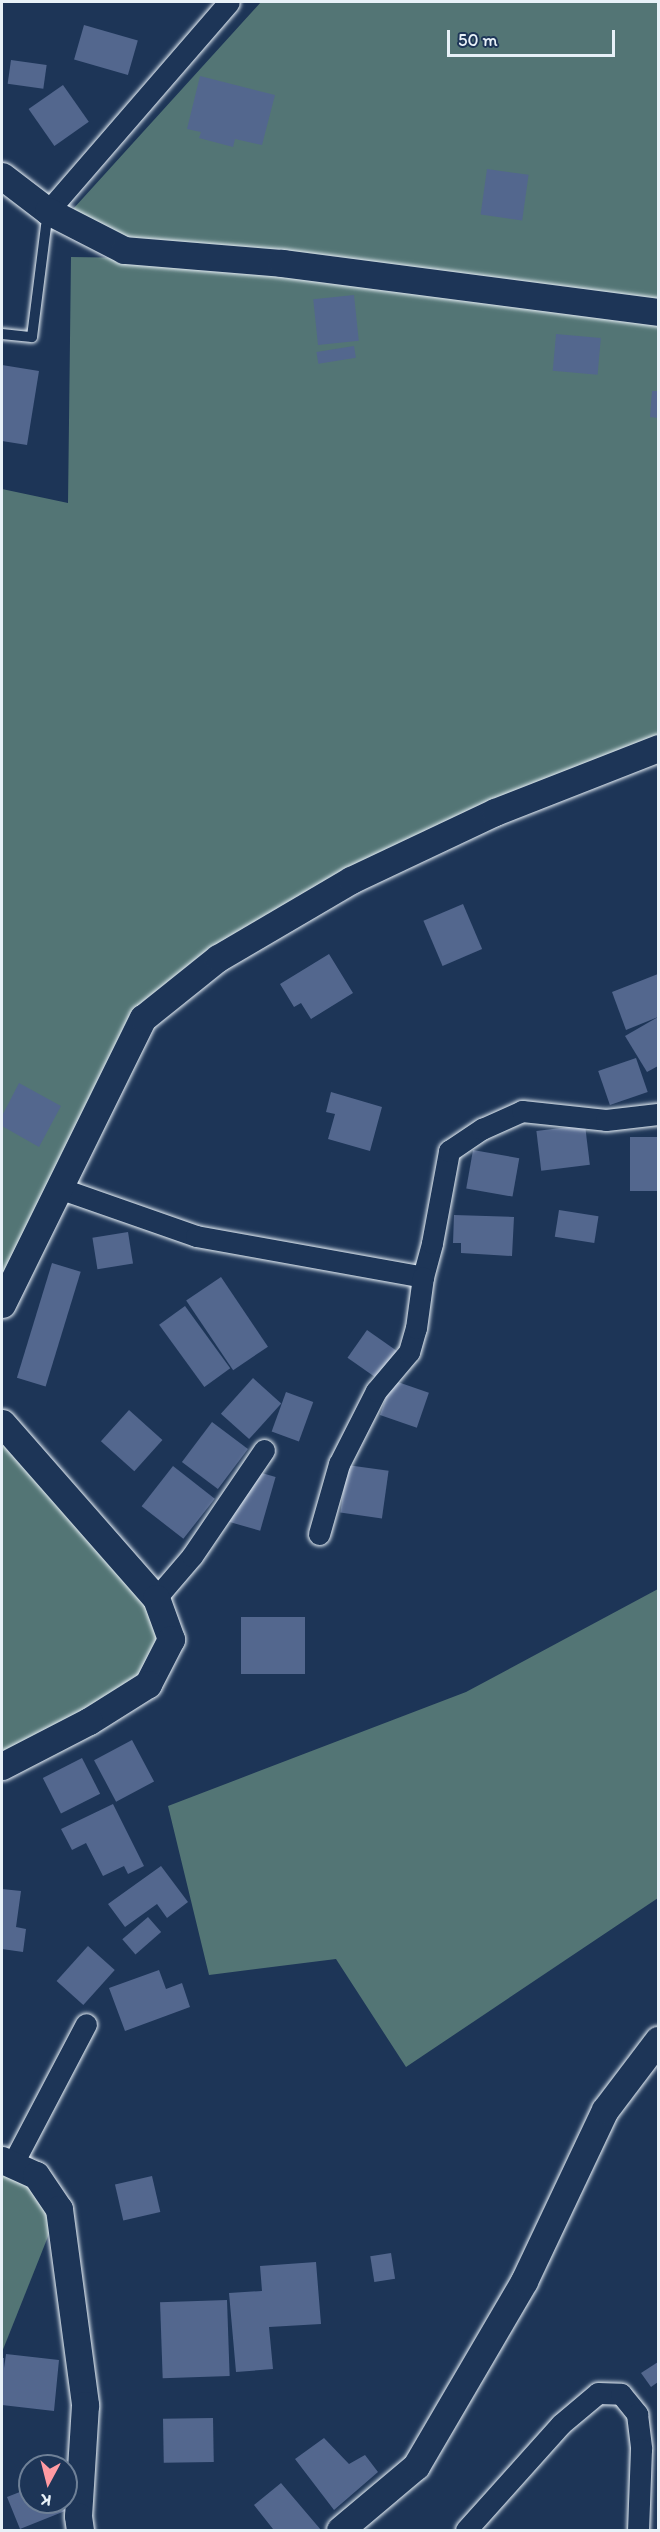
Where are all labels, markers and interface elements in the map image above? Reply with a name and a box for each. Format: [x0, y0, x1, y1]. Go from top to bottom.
scale bar [450, 18, 618, 56]
text: 50 m [458, 29, 498, 51]
north arrow [18, 2454, 78, 2514]
text: K [40, 2490, 52, 2510]

